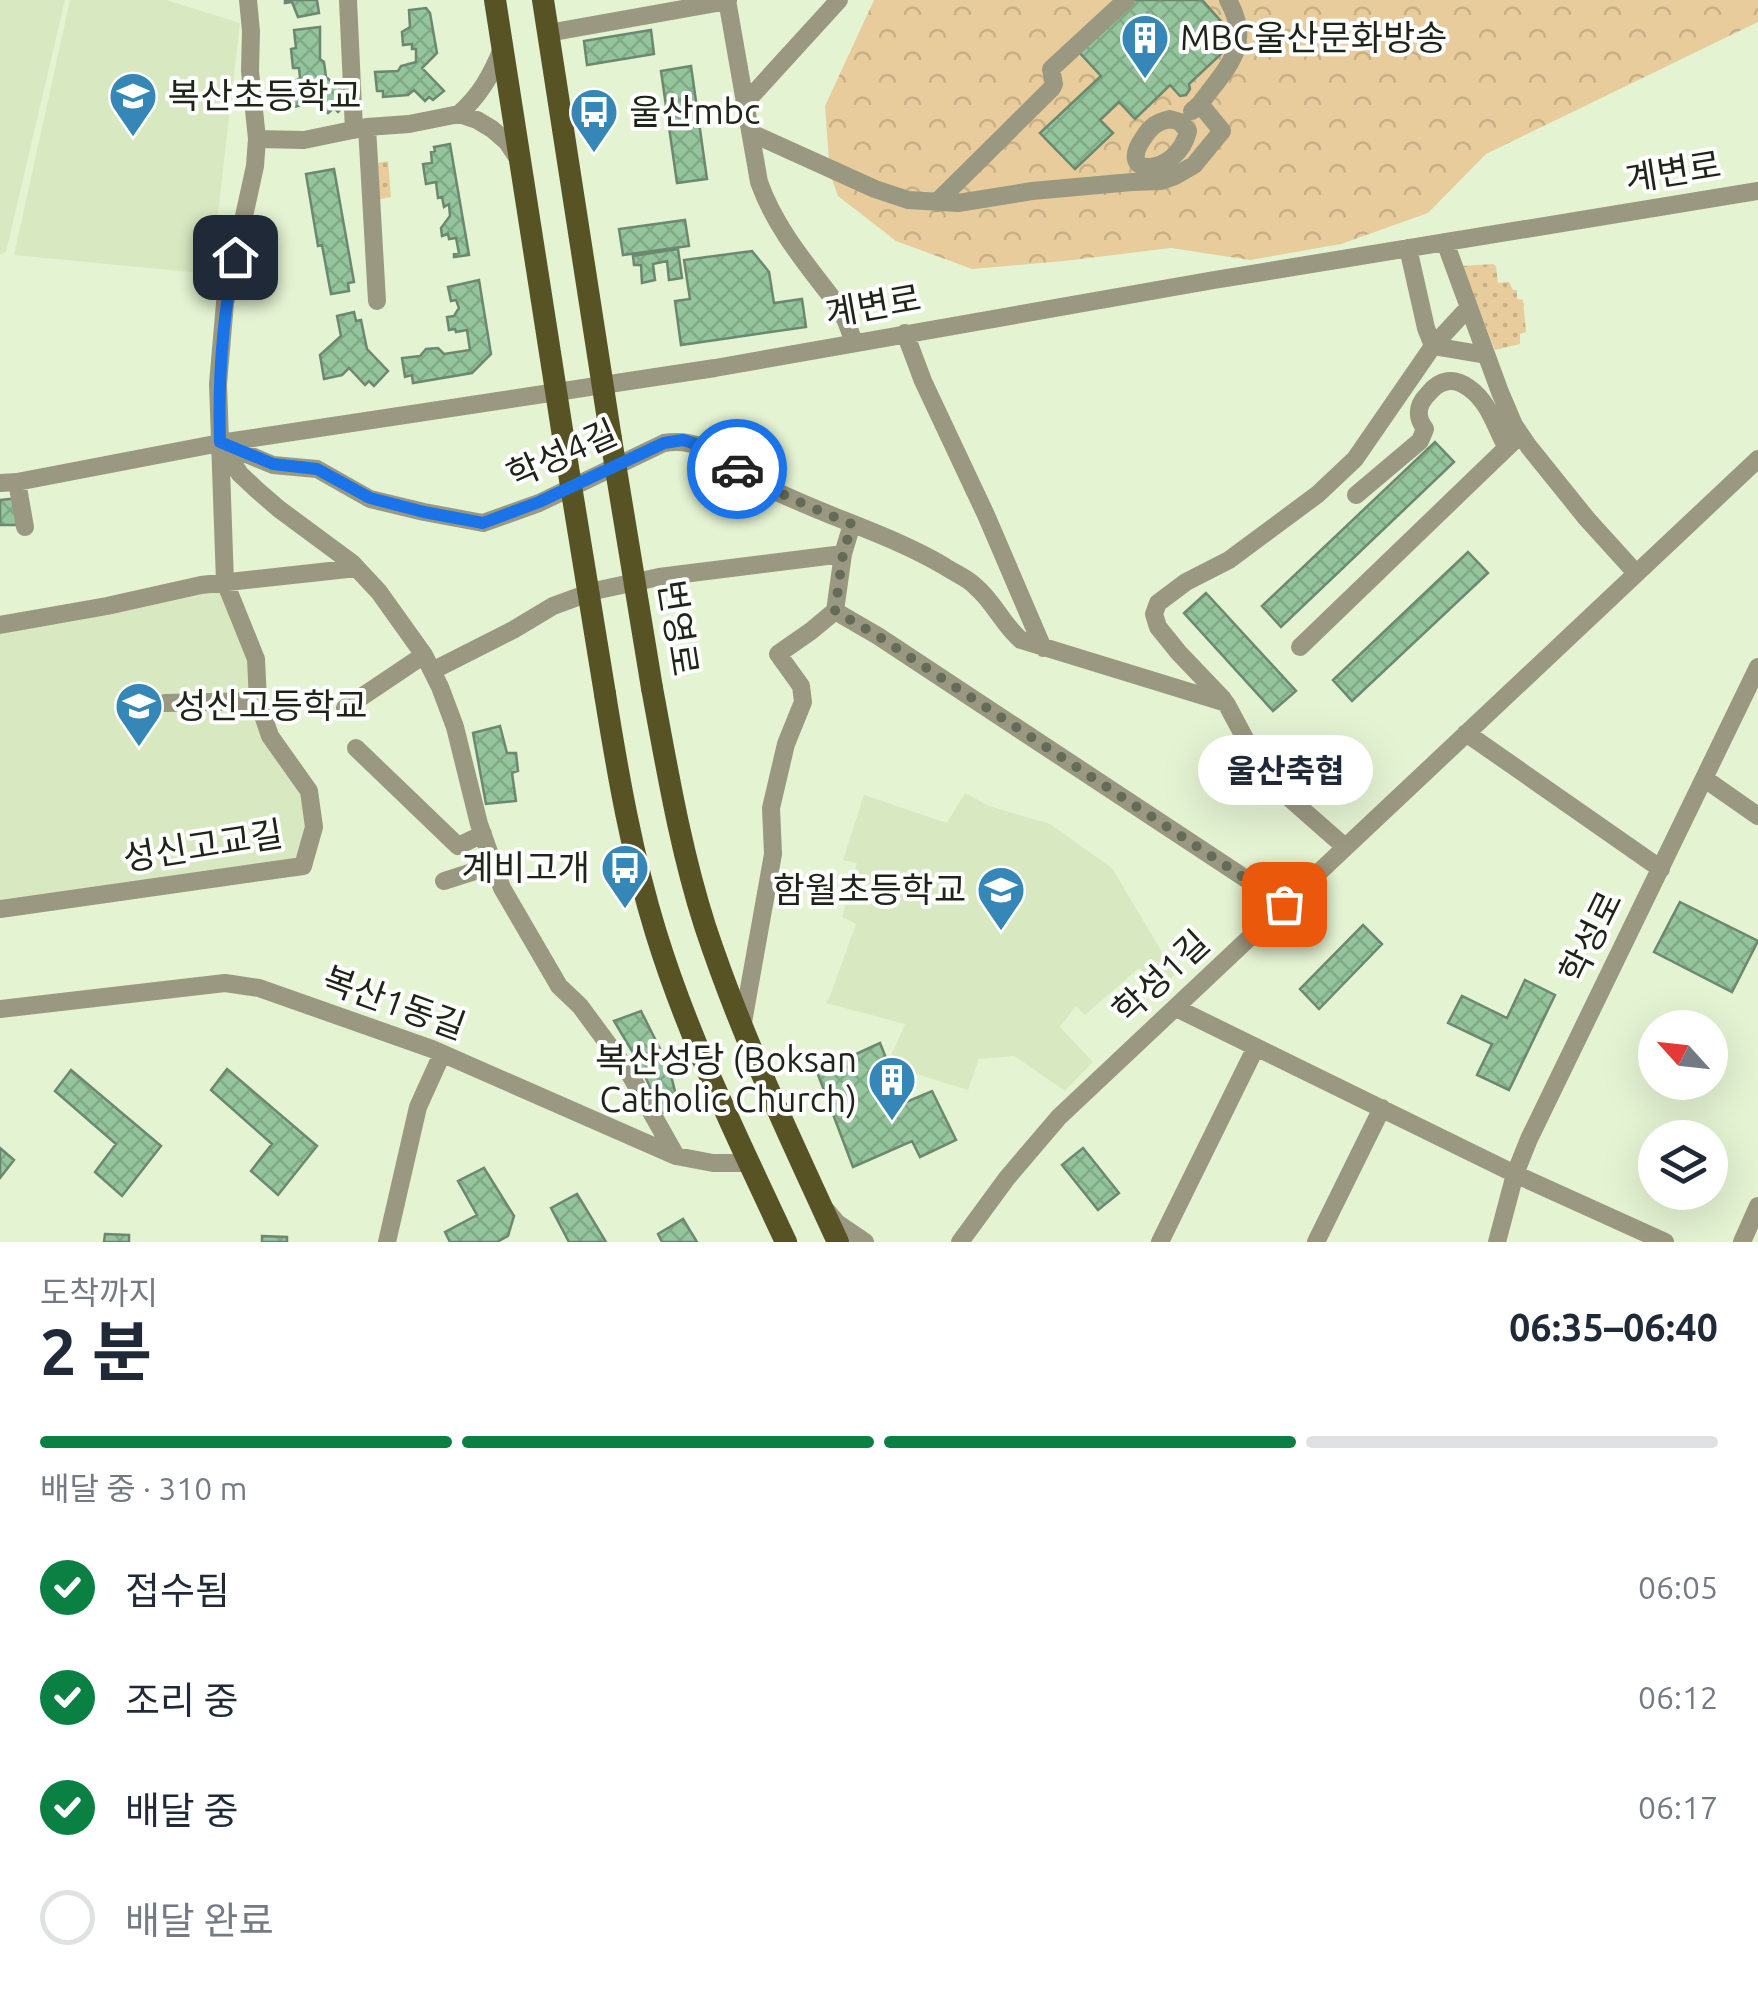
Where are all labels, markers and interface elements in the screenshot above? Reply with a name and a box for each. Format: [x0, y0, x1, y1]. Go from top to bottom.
building icon: MBC울산문화방송 [1119, 12, 1171, 80]
place label: MBC울산문화방송 [1180, 17, 1447, 57]
school or university icon: 복산초등학교 [107, 70, 159, 138]
place label: 복산초등학교 [168, 75, 361, 115]
bus stop icon: 울산mbc [568, 86, 620, 154]
place label: 울산mbc [629, 91, 760, 131]
street label: 계변로 [1622, 144, 1724, 198]
pin [193, 215, 278, 300]
icon: home [208, 230, 263, 285]
street label: 계변로 [822, 277, 924, 333]
street label: 학성4길 [500, 411, 623, 495]
courier [687, 419, 787, 519]
icon: car [710, 442, 765, 497]
street label: 번영로 [652, 577, 706, 679]
school or university icon: 성신고등학교 [113, 680, 165, 748]
place label: 성신고등학교 [174, 685, 367, 725]
callout: 울산축협 [1196, 734, 1372, 804]
text: 울산축협 [1227, 752, 1344, 788]
street label: 성신고교길 [120, 813, 285, 877]
bus stop icon: 계비고개 [599, 842, 651, 910]
place label: 계비고개 [461, 847, 590, 887]
pin [1242, 862, 1327, 947]
school or university icon: 함월초등학교 [975, 864, 1027, 932]
place label: 함월초등학교 [773, 869, 966, 909]
icon: bag [1257, 877, 1312, 932]
street label: 학성로 [1551, 884, 1629, 989]
street label: 학성1길 [1104, 922, 1217, 1031]
street label: 복산1동길 [318, 958, 471, 1046]
north arrow [1638, 1010, 1728, 1100]
map controls [1638, 1010, 1728, 1210]
place label: 복산성당 (Boksan Catholic Church) [596, 1039, 857, 1119]
building icon: 복산성당 (Boksan Catholic Church) [866, 1054, 918, 1122]
button: layers [1638, 1120, 1728, 1210]
text: 도착까지 [40, 1274, 158, 1310]
text: 06:35–06:40 [1509, 1306, 1718, 1348]
text: 2 분 [40, 1314, 152, 1387]
text: 배달 중 · 310 m [40, 1470, 247, 1506]
icon: check [40, 1560, 95, 1615]
text: 접수됨 [125, 1569, 230, 1611]
text: 06:05 [1638, 1569, 1718, 1605]
icon: check [40, 1670, 95, 1725]
text: 조리 중 [125, 1679, 239, 1721]
text: 06:12 [1638, 1679, 1718, 1715]
icon: check [40, 1780, 95, 1835]
text: 배달 중 [125, 1789, 239, 1831]
text: 06:17 [1638, 1789, 1718, 1825]
text: 배달 완료 [125, 1899, 274, 1941]

